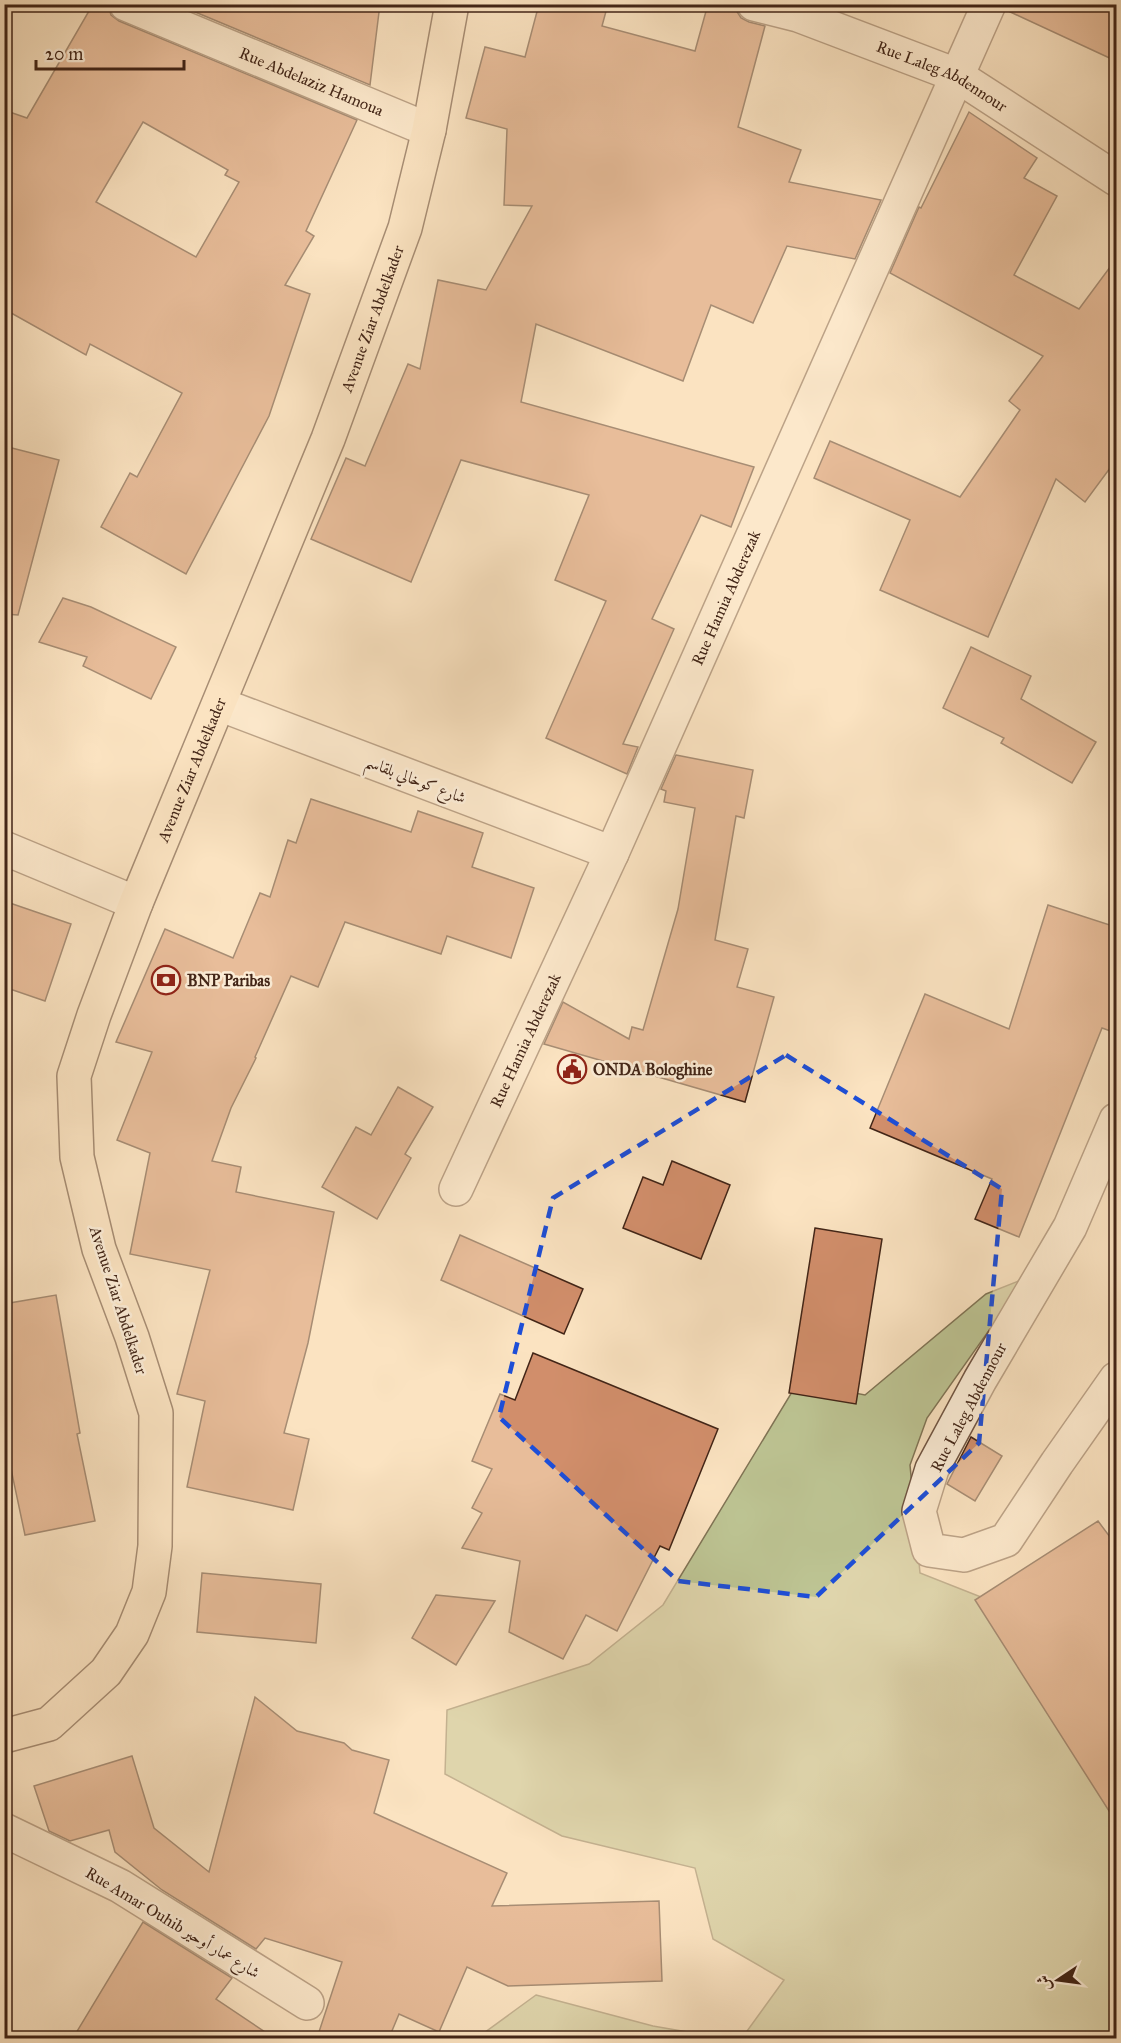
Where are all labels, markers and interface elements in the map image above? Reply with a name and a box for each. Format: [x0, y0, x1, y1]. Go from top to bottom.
scale bar [36, 33, 184, 71]
street label: Rue Laleg Abdennour [874, 37, 1011, 116]
text: 20 m [45, 43, 83, 65]
street label: Rue Abdelaziz Hamoua [237, 43, 386, 120]
street label: Avenue Ziar Abdelkader [337, 243, 408, 396]
street label: Rue Hamia Abderezak [688, 527, 764, 668]
street label: Avenue Ziar Abdelkader [153, 695, 230, 846]
street label: شارع كوخالي بلقاسم [360, 752, 469, 814]
bank icon: BNP Paribas [150, 964, 182, 996]
street label: Rue Hamia Abderezak [486, 970, 565, 1111]
place label: BNP Paribas [187, 971, 270, 990]
public building icon: ONDA Bologhine [556, 1053, 588, 1085]
place label: ONDA Bologhine [593, 1060, 713, 1080]
street label: Avenue Ziar Abdelkader [85, 1223, 151, 1377]
street label: Rue Laleg Abdennour [926, 1339, 1011, 1475]
street label: Rue Amar Ouhib شارع عمار أوحير [80, 1861, 264, 1985]
north arrow [1028, 1950, 1088, 2010]
text: ش [1033, 1973, 1055, 1993]

